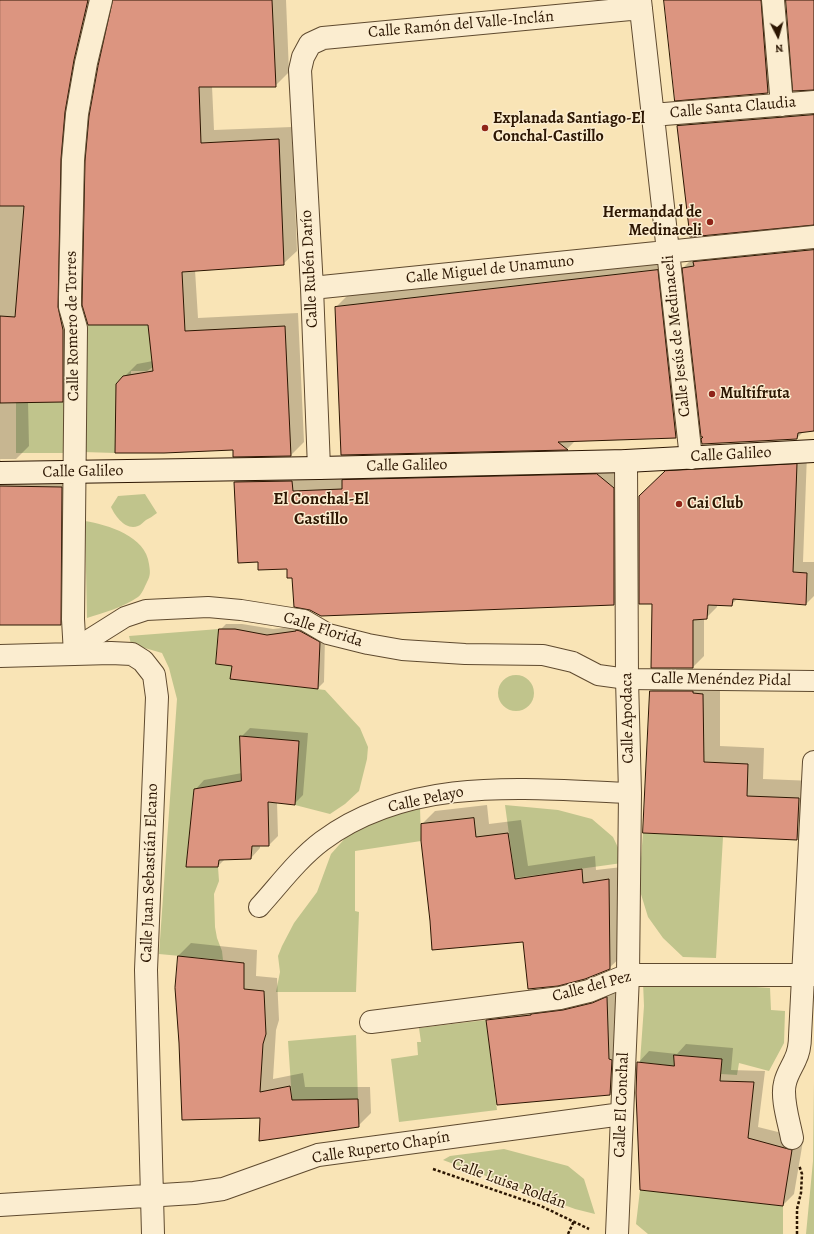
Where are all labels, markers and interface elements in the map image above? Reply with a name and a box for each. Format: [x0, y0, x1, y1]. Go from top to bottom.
street label: Calle Ramón del Valle-Inclán [367, 7, 555, 43]
north arrow [758, 16, 798, 56]
text: N [775, 41, 784, 56]
street label: Calle Santa Claudia [669, 93, 797, 123]
place label: Explanada Santiago-El Conchal-Castillo [493, 109, 645, 147]
marker: Explanada Santiago-El Conchal-Castillo [480, 123, 490, 133]
place label: Hermandad de Medinaceli [603, 203, 702, 241]
street label: Calle Rubén Darío [297, 210, 323, 328]
marker: Hermandad de Medinaceli [705, 217, 715, 227]
street label: Calle Romero de Torres [62, 250, 84, 402]
street label: Calle Miguel de Unamuno [405, 252, 575, 288]
street label: Calle Jesús de Medinaceli [659, 254, 695, 418]
place label: Multifruta [720, 384, 790, 404]
marker: Multifruta [707, 389, 717, 399]
street label: Calle Galileo [690, 443, 772, 467]
street label: Calle Galileo [366, 456, 448, 476]
street label: Calle Galileo [42, 462, 124, 482]
district label: El Conchal-El Castillo [273, 490, 369, 530]
place label: Cai Club [687, 494, 743, 514]
marker: Cai Club [674, 499, 684, 509]
street label: Calle Florida [281, 608, 365, 652]
street label: Calle Menéndez Pidal [651, 669, 791, 691]
street label: Calle Apodaca [618, 672, 638, 764]
street label: Calle Juan Sebastián Elcano [137, 783, 163, 963]
street label: Calle Pelayo [386, 783, 466, 817]
street label: Calle del Pez [550, 967, 634, 1007]
street label: Calle El Conchal [611, 1052, 633, 1158]
street label: Calle Ruperto Chapín [311, 1128, 451, 1168]
street label: Calle Luisa Roldán [449, 1154, 569, 1214]

